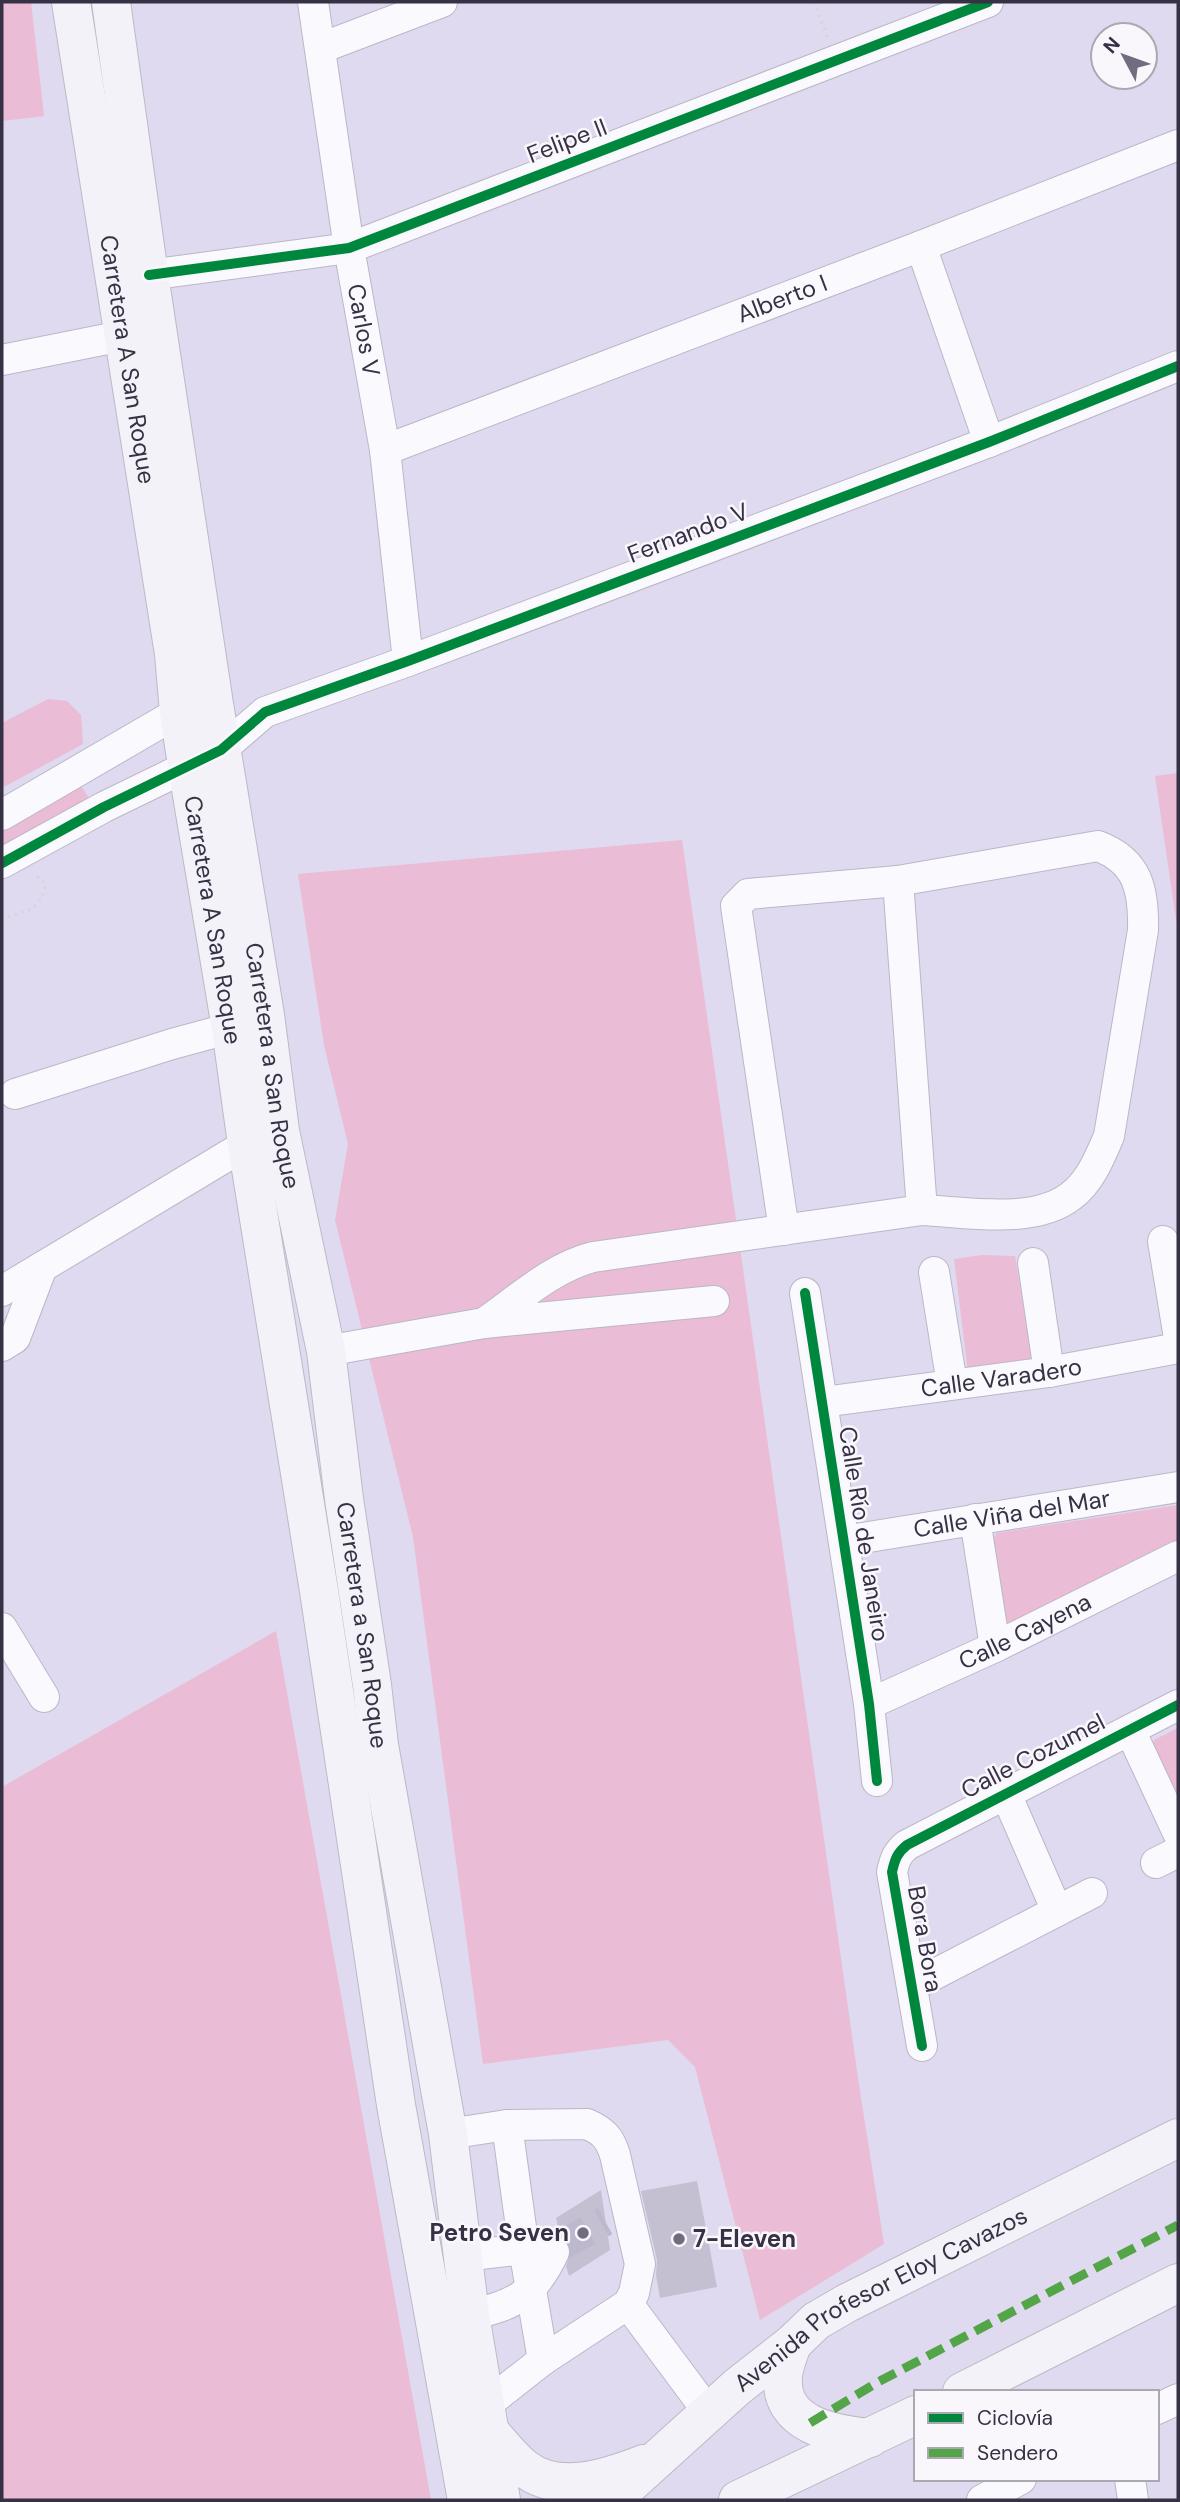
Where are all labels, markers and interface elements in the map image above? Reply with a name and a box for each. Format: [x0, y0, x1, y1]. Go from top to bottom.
north arrow [1089, 21, 1159, 91]
text: N [1098, 32, 1126, 59]
street label: Felipe II [522, 111, 611, 170]
street label: Carretera A San Roque [93, 233, 163, 486]
street label: Alberto I [732, 267, 832, 330]
street label: Carlos V [341, 281, 388, 379]
street label: Fernando V [623, 495, 753, 570]
street label: Carretera A San Roque [177, 793, 249, 1046]
street label: Carretera a San Roque [238, 940, 308, 1192]
street label: Calle Varadero [919, 1350, 1084, 1404]
street label: Calle Río de Janeiro [832, 1424, 897, 1644]
street label: Calle Viña del Mar [911, 1482, 1112, 1545]
street label: Carretera a San Roque [330, 1500, 395, 1750]
street label: Calle Cayena [954, 1586, 1096, 1676]
street label: Calle Cozumel [956, 1706, 1110, 1805]
street label: Bora Bora [901, 1883, 950, 1995]
street label: Avenida Profesor Eloy Cavazos [727, 2200, 1032, 2399]
place label: Petro Seven [430, 2217, 569, 2248]
place label: 7-Eleven [693, 2223, 796, 2254]
marker: Petro Seven [575, 2225, 591, 2241]
marker: 7-Eleven [671, 2231, 687, 2247]
legend [914, 2390, 1159, 2481]
text: Ciclovía [977, 2404, 1053, 2432]
text: Sendero [977, 2439, 1058, 2467]

